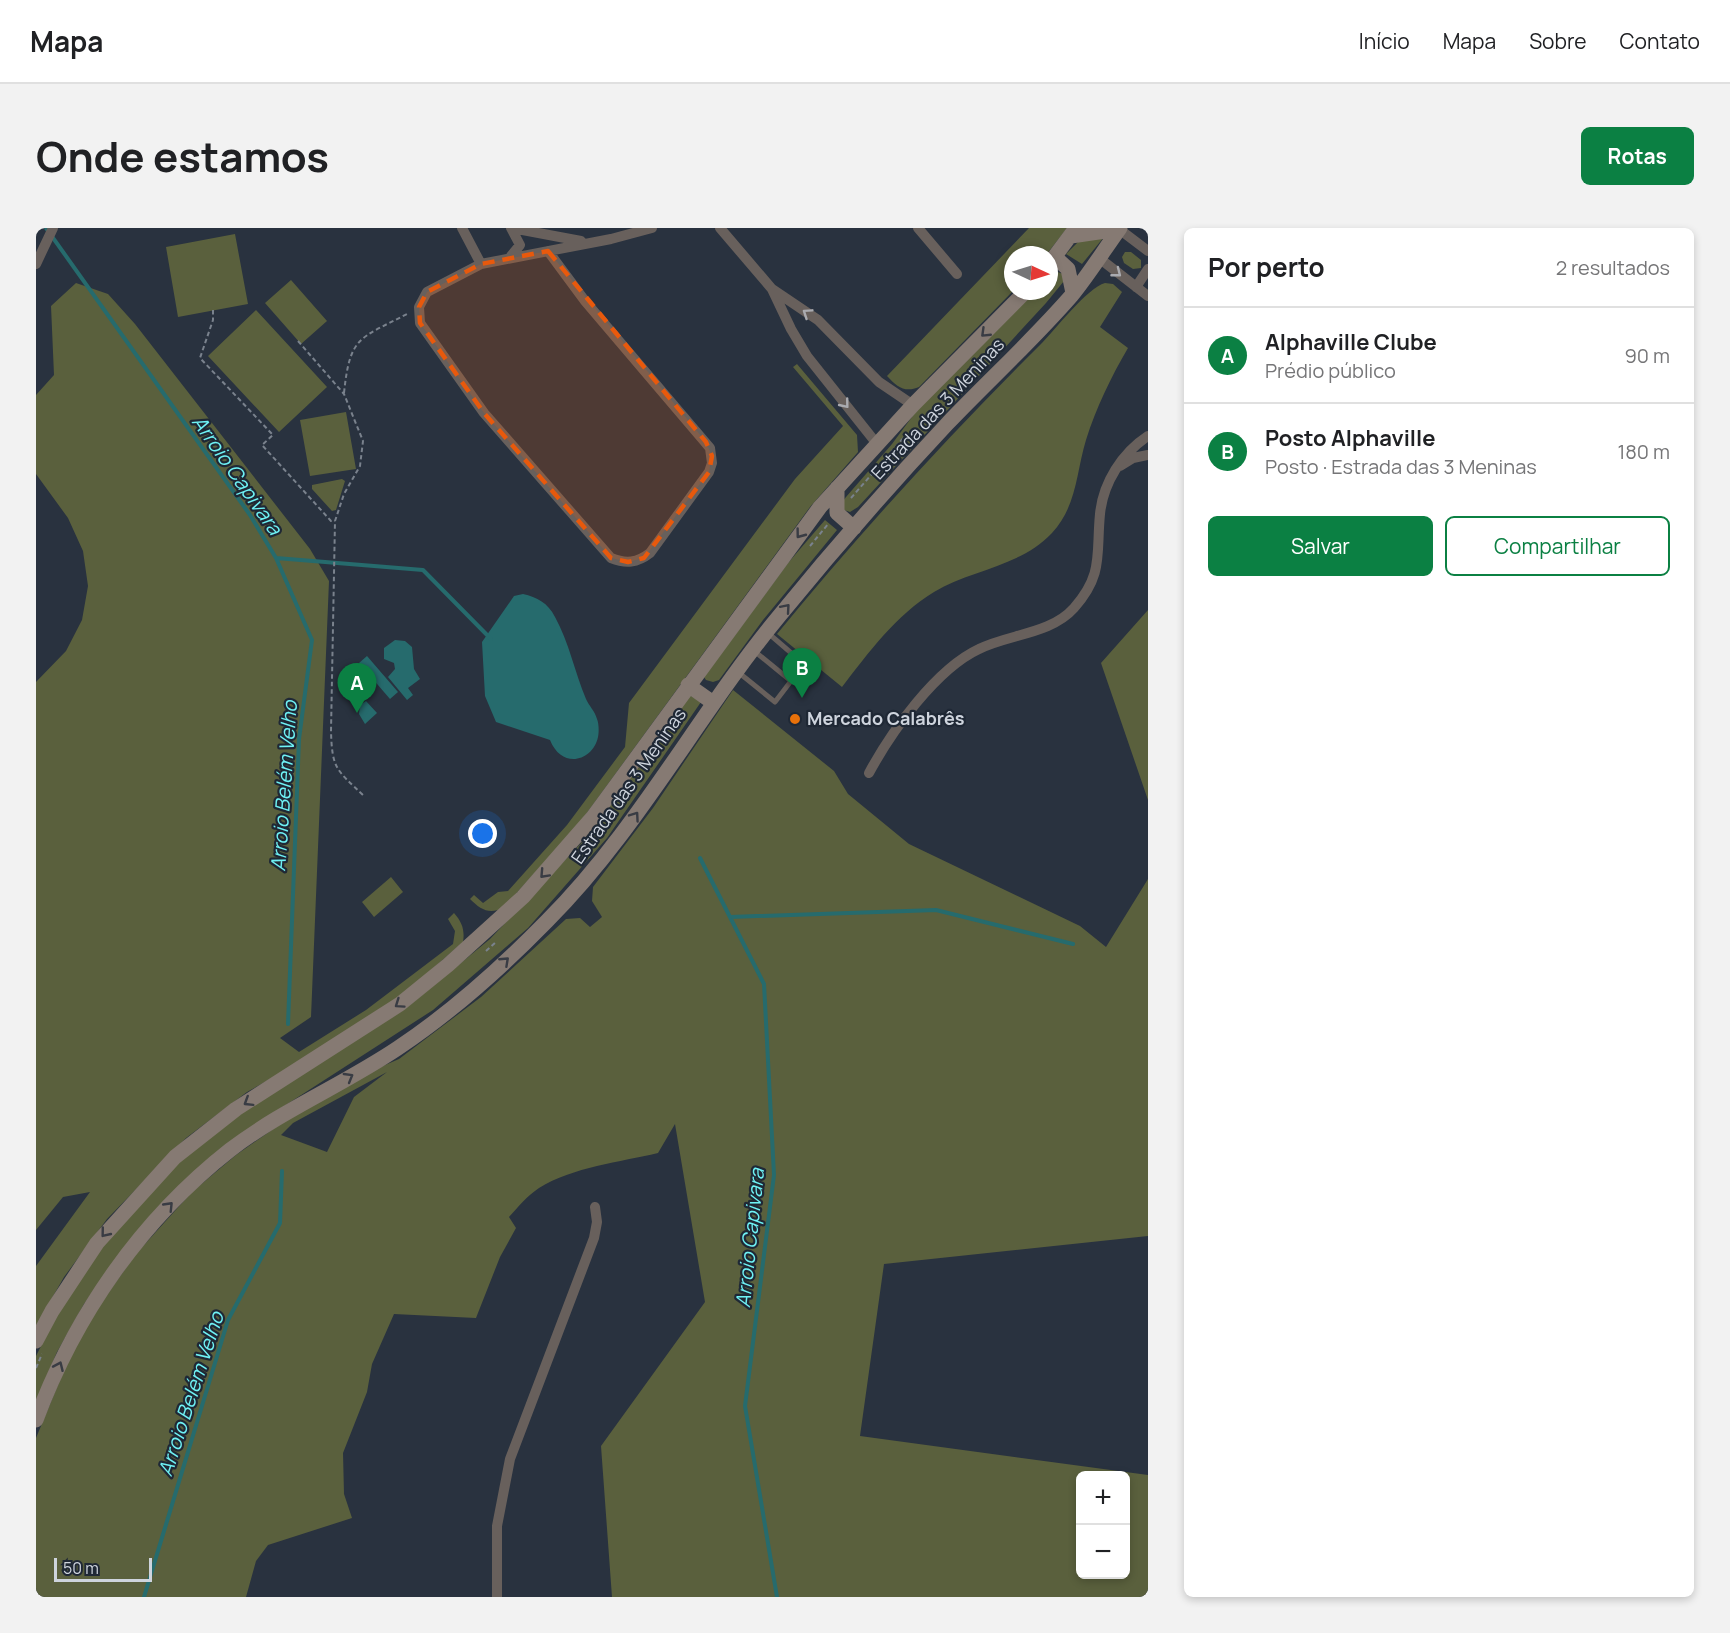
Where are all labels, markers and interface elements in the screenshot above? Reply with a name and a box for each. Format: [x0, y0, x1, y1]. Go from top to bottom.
text: Mapa [30, 22, 103, 60]
text: Início [1359, 27, 1410, 55]
text: Mapa [1443, 27, 1496, 55]
text: Sobre [1529, 27, 1587, 55]
text: Contato [1620, 27, 1700, 55]
text: Onde estamos [36, 127, 329, 185]
button: Rotas [1581, 127, 1694, 185]
north arrow [1004, 246, 1058, 300]
text: Por perto [1208, 249, 1325, 285]
text: 2 resultados [1556, 254, 1670, 281]
one-way arrow [1111, 265, 1122, 276]
one-way arrow [802, 309, 813, 320]
one-way arrow [981, 325, 992, 336]
text: Alphaville Clube [1265, 327, 1437, 357]
street label: Estrada das 3 Meninas [865, 332, 1009, 484]
text: A [1221, 342, 1234, 369]
text: 90 m [1624, 342, 1670, 369]
text: Prédio público [1265, 357, 1396, 384]
one-way arrow [838, 397, 849, 408]
water label: Arroio Capivara [186, 410, 289, 540]
text: Posto Alphaville [1265, 423, 1435, 453]
text: B [1221, 438, 1234, 465]
text: 180 m [1617, 438, 1670, 465]
text: Posto · Estrada das 3 Meninas [1265, 453, 1537, 480]
button: Salvar [1208, 516, 1433, 576]
button: Compartilhar [1445, 516, 1670, 576]
one-way arrow [797, 527, 808, 538]
one-way arrow [779, 604, 790, 615]
pin: B [782, 648, 822, 698]
pin: A [338, 664, 376, 713]
water label: Arroio Belém Velho [264, 699, 303, 872]
street label: Estrada das 3 Meninas [565, 703, 691, 868]
place label: Mercado Calabrês [807, 706, 965, 730]
marker: Mercado Calabrês [788, 712, 802, 726]
one-way arrow [628, 812, 639, 823]
your location [468, 819, 497, 848]
one-way arrow [540, 867, 551, 877]
one-way arrow [498, 957, 509, 968]
one-way arrow [395, 997, 406, 1008]
one-way arrow [343, 1073, 353, 1084]
one-way arrow [244, 1094, 254, 1106]
water label: Arroio Capivara [729, 1166, 770, 1309]
one-way arrow [162, 1202, 173, 1213]
one-way arrow [101, 1226, 112, 1237]
water label: Arroio Belém Velho [151, 1307, 230, 1479]
one-way arrow [52, 1361, 64, 1372]
map controls [1076, 1471, 1130, 1579]
button: + [1076, 1471, 1130, 1525]
button: − [1076, 1525, 1130, 1579]
scale bar [54, 1555, 152, 1582]
text: 50 m [63, 1557, 99, 1579]

